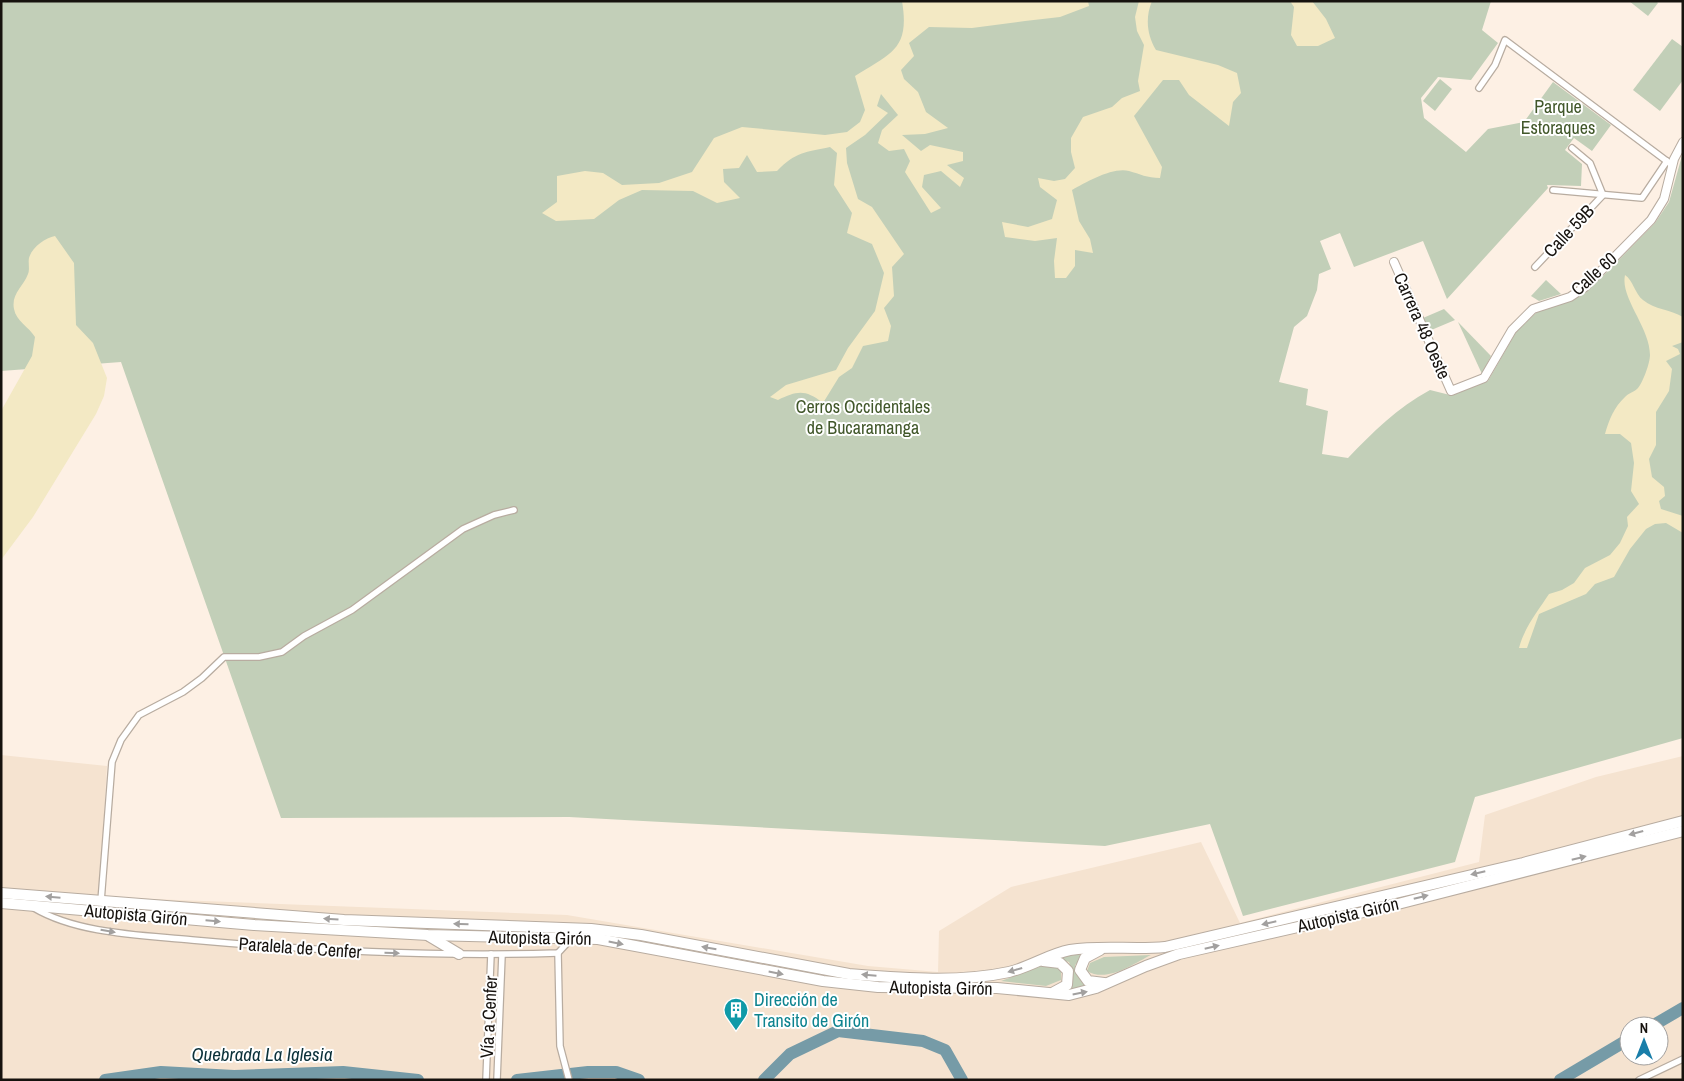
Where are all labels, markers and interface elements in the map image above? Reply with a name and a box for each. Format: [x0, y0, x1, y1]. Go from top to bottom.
park label: Parque Estoraques [1521, 94, 1595, 140]
street label: Calle 59B [1538, 199, 1600, 263]
street label: Calle 60 [1565, 246, 1622, 301]
street label: Carrera 48 Oeste [1388, 269, 1457, 383]
park label: Cerros Occidentales de Bucaramanga [796, 394, 930, 440]
one-way arrow [1628, 830, 1643, 838]
one-way arrow [1571, 853, 1586, 861]
one-way arrow [1471, 869, 1486, 877]
street label: Autopista Girón [1294, 891, 1401, 939]
one-way arrow [44, 893, 60, 901]
one-way arrow [1414, 893, 1429, 901]
street label: Autopista Girón [82, 897, 189, 931]
one-way arrow [323, 915, 339, 923]
one-way arrow [205, 917, 221, 925]
one-way arrow [1261, 919, 1276, 927]
one-way arrow [453, 920, 469, 928]
street label: Autopista Girón [487, 924, 592, 951]
one-way arrow [100, 927, 116, 935]
street label: Paralela de Cenfer [238, 931, 362, 964]
one-way arrow [609, 939, 625, 947]
one-way arrow [701, 943, 717, 951]
one-way arrow [1204, 943, 1219, 951]
one-way arrow [384, 949, 400, 957]
one-way arrow [1008, 966, 1023, 974]
one-way arrow [768, 969, 784, 977]
one-way arrow [861, 971, 877, 979]
street label: Autopista Girón [888, 974, 993, 1001]
street label: Vía a Cenfer [474, 975, 503, 1059]
place label: Dirección de Transito de Girón [754, 987, 869, 1033]
one-way arrow [1072, 988, 1088, 996]
building icon: Dirección de Transito de Girón [723, 997, 749, 1031]
north arrow [1619, 1016, 1669, 1066]
text: N [1640, 1019, 1648, 1037]
water label: Quebrada La Iglesia [191, 1041, 333, 1067]

